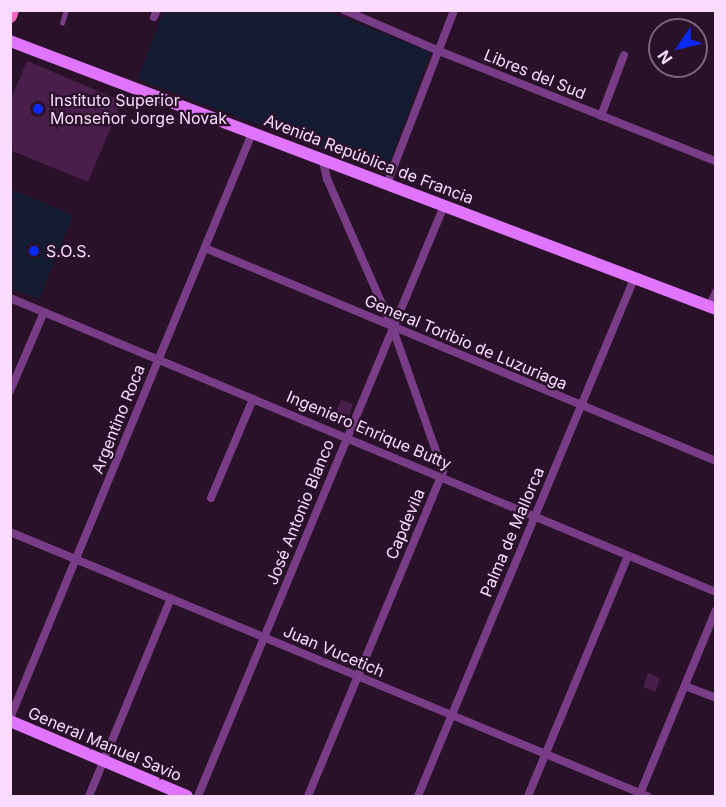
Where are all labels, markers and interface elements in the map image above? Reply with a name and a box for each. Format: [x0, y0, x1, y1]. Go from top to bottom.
north arrow [648, 18, 708, 78]
street label: Libres del Sud [481, 45, 589, 103]
text: N [653, 46, 677, 68]
place label: Instituto Superior Monseñor Jorge Novak [50, 90, 227, 128]
marker: Instituto Superior Monseñor Jorge Novak [31, 102, 45, 116]
street label: Avenida República de Francia [262, 110, 476, 208]
place label: S.O.S. [46, 241, 91, 261]
marker: S.O.S. [27, 244, 41, 258]
street label: General Toribio de Luzuriaga [362, 291, 570, 393]
street label: Argentino Roca [87, 362, 149, 476]
street label: Ingeniero Enrique Butty [284, 387, 454, 473]
street label: José Antonio Blanco [262, 436, 338, 588]
street label: Palma de Mallorca [476, 464, 548, 600]
street label: Capdevila [382, 486, 428, 562]
street label: Juan Vucetich [280, 621, 388, 681]
street label: General Manuel Savio [25, 703, 185, 785]

